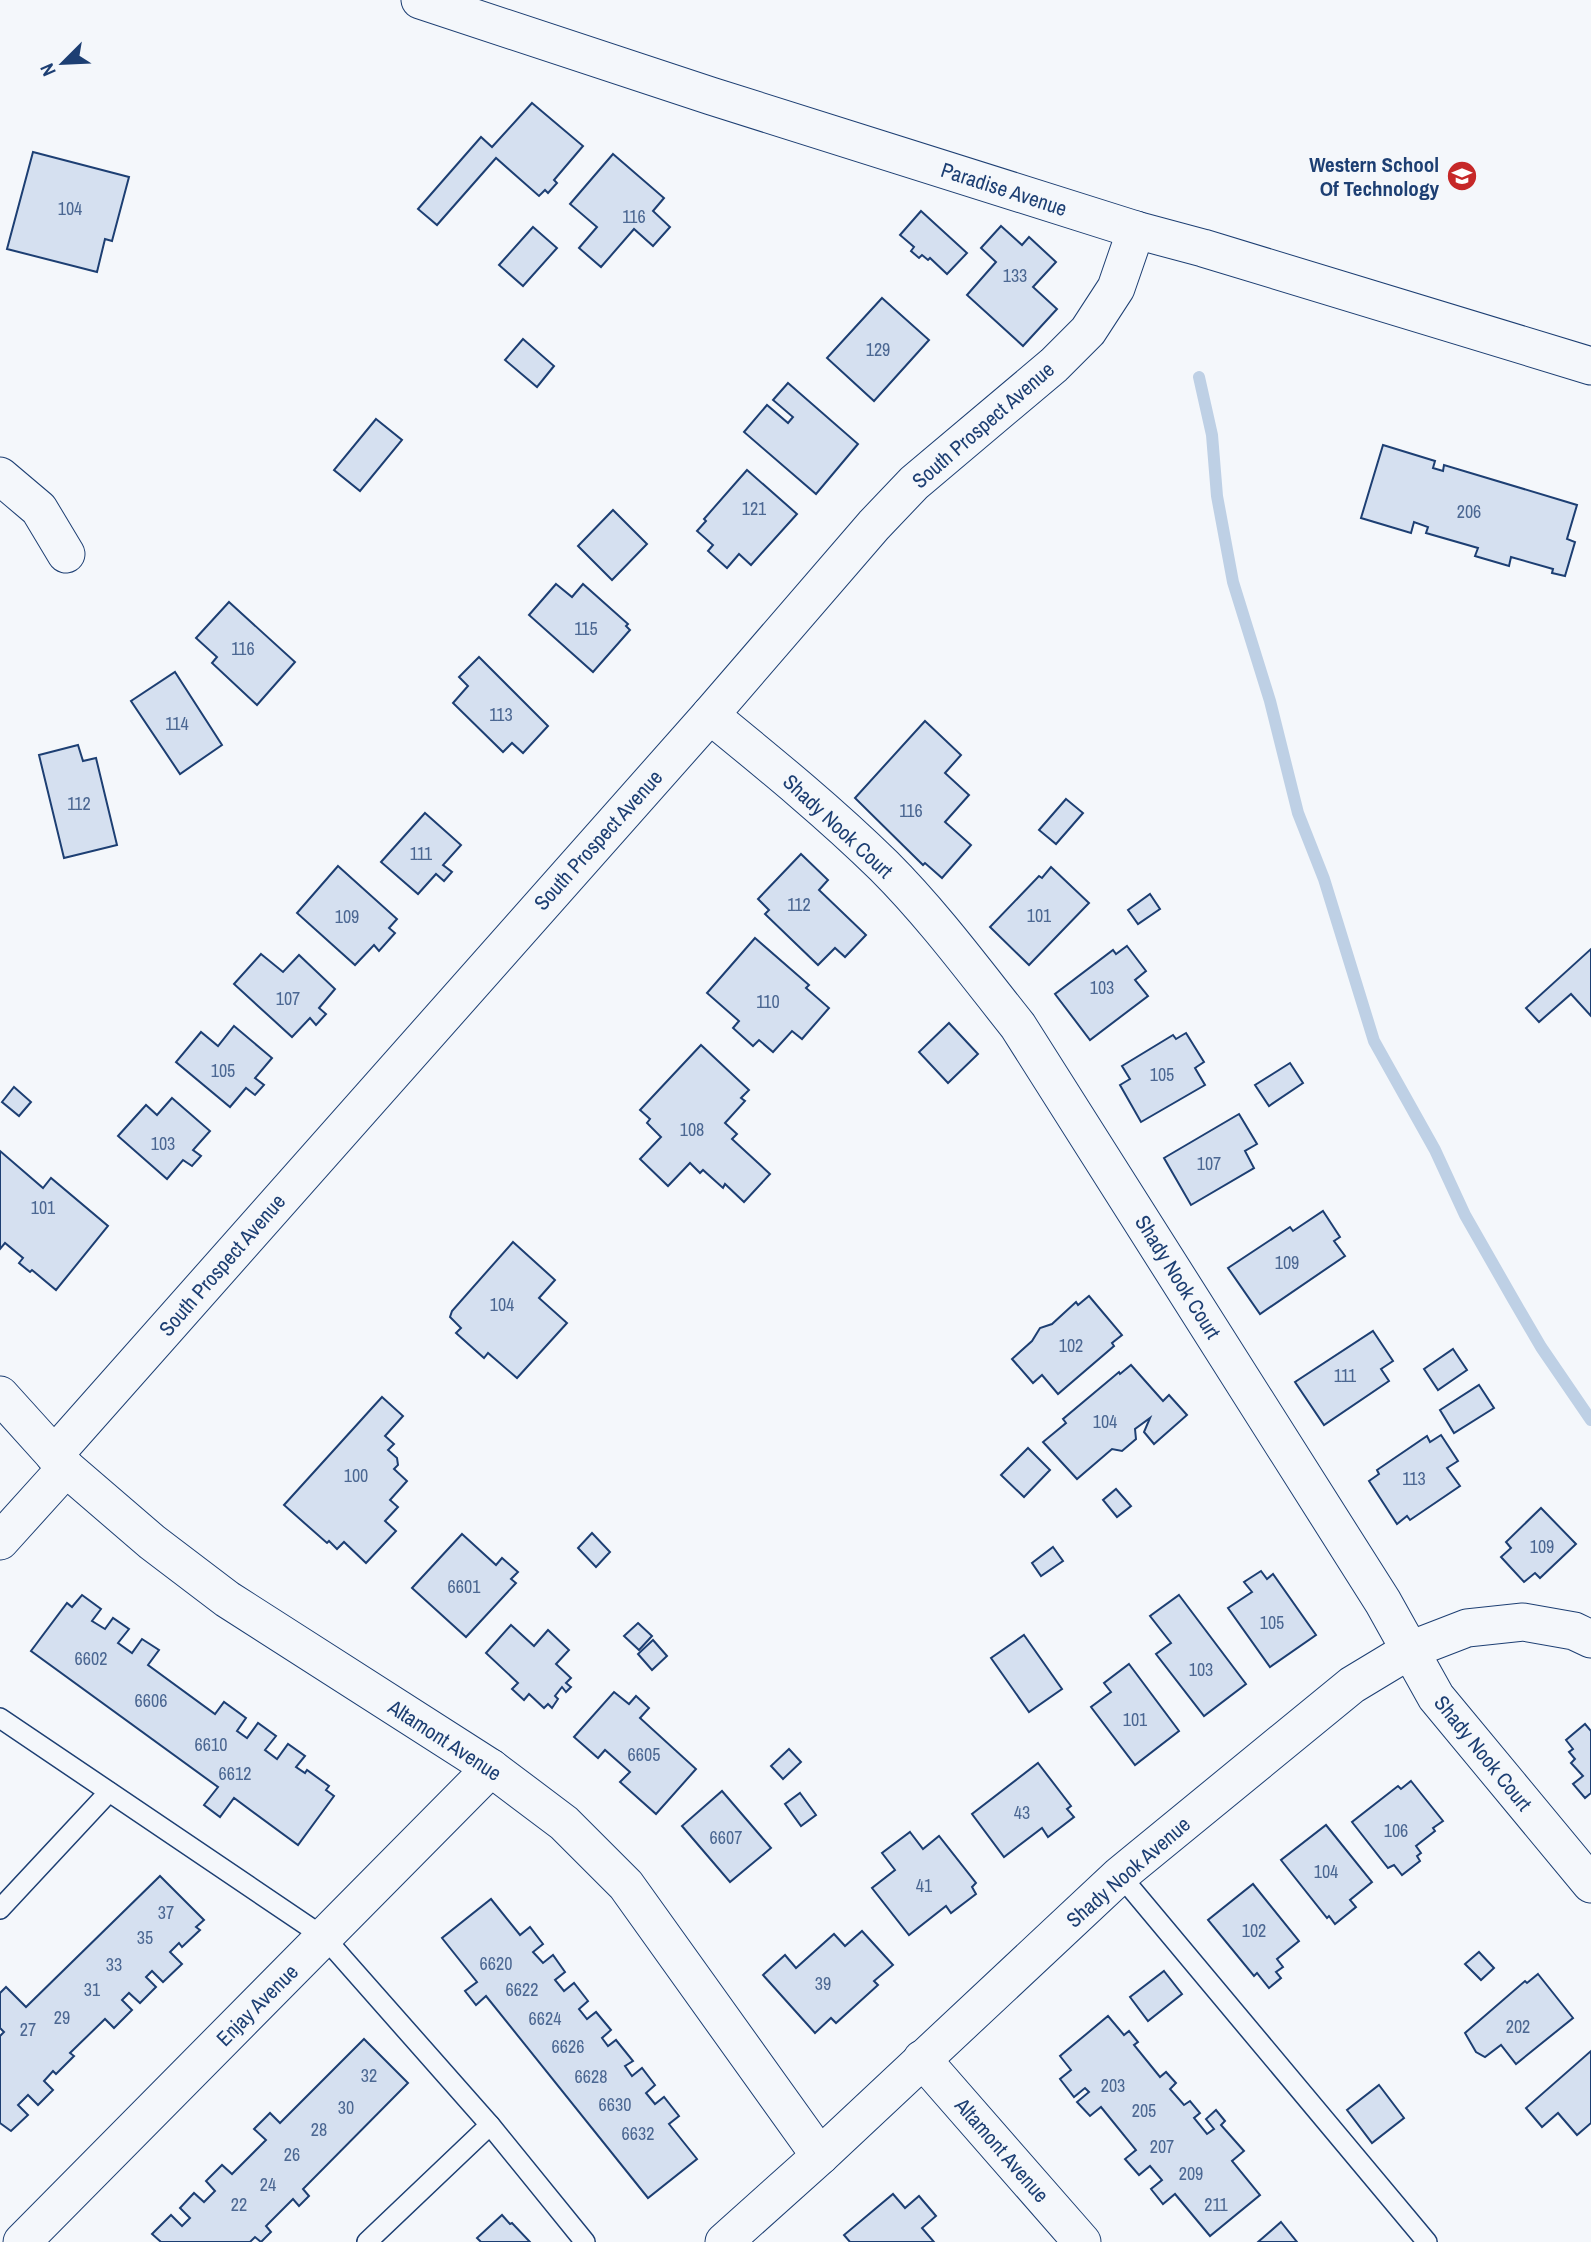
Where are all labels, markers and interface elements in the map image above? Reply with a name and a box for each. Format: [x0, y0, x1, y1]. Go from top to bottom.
north arrow [28, 28, 98, 98]
text: N [33, 59, 62, 80]
place label: Western School Of Technology [1309, 150, 1439, 203]
street label: Paradise Avenue [937, 155, 1071, 223]
school or university icon: Western School Of Technology [1445, 159, 1479, 193]
house number: 104 [58, 196, 82, 221]
house number: 116 [622, 204, 646, 229]
house number: 133 [1003, 263, 1027, 288]
house number: 129 [866, 337, 890, 362]
street label: South Prospect Avenue [906, 355, 1060, 495]
house number: 121 [742, 496, 767, 521]
house number: 206 [1457, 499, 1481, 524]
house number: 115 [574, 616, 598, 641]
house number: 116 [231, 636, 255, 661]
house number: 113 [489, 702, 513, 727]
house number: 114 [165, 711, 189, 736]
street label: South Prospect Avenue [527, 764, 669, 916]
street label: Shady Nook Court [777, 767, 899, 885]
house number: 112 [67, 791, 91, 816]
house number: 116 [899, 798, 923, 823]
house number: 111 [410, 841, 433, 866]
house number: 112 [787, 892, 811, 917]
house number: 101 [1027, 903, 1052, 928]
house number: 109 [335, 904, 359, 929]
house number: 103 [1090, 975, 1114, 1000]
house number: 107 [276, 986, 300, 1011]
house number: 110 [756, 989, 780, 1014]
house number: 105 [211, 1058, 235, 1083]
house number: 105 [1150, 1062, 1174, 1087]
house number: 108 [680, 1117, 704, 1142]
house number: 103 [151, 1131, 175, 1156]
house number: 107 [1197, 1151, 1221, 1176]
street label: South Prospect Avenue [152, 1188, 292, 1342]
house number: 101 [31, 1195, 56, 1220]
street label: Shady Nook Court [1128, 1210, 1228, 1345]
house number: 109 [1275, 1250, 1299, 1275]
house number: 104 [490, 1292, 514, 1317]
house number: 102 [1059, 1333, 1083, 1358]
house number: 111 [1334, 1363, 1357, 1388]
house number: 104 [1093, 1409, 1117, 1434]
house number: 100 [344, 1463, 368, 1488]
house number: 113 [1402, 1466, 1426, 1491]
house number: 109 [1530, 1534, 1554, 1559]
house number: 6601 [448, 1574, 481, 1599]
house number: 105 [1260, 1610, 1284, 1635]
house number: 6602 [75, 1646, 107, 1671]
house number: 103 [1189, 1657, 1213, 1682]
house number: 6606 [135, 1688, 167, 1713]
street label: Shady Nook Court [1427, 1689, 1539, 1817]
street label: Altamont Avenue [382, 1692, 507, 1788]
house number: 101 [1123, 1707, 1148, 1732]
house number: 6610 [195, 1732, 227, 1757]
house number: 6605 [628, 1742, 660, 1767]
house number: 6612 [219, 1761, 251, 1786]
house number: 43 [1014, 1800, 1030, 1825]
street label: Shady Nook Avenue [1060, 1810, 1196, 1934]
house number: 106 [1384, 1818, 1408, 1843]
house number: 6607 [710, 1825, 742, 1850]
house number: 104 [1314, 1859, 1338, 1884]
house number: 41 [916, 1873, 933, 1898]
house number: 37 [158, 1900, 174, 1925]
house number: 102 [1242, 1918, 1266, 1943]
house number: 35 [137, 1925, 153, 1950]
house number: 6620 [480, 1951, 512, 1976]
house number: 33 [106, 1952, 122, 1977]
street label: Enjay Avenue [210, 1958, 304, 2052]
house number: 39 [815, 1971, 831, 1996]
house number: 31 [84, 1977, 101, 2002]
house number: 6622 [506, 1977, 538, 2002]
house number: 29 [54, 2005, 70, 2030]
house number: 6624 [529, 2006, 561, 2031]
house number: 202 [1506, 2014, 1530, 2039]
house number: 27 [20, 2017, 36, 2042]
house number: 6626 [552, 2034, 584, 2059]
house number: 32 [361, 2063, 377, 2088]
house number: 6628 [575, 2064, 607, 2089]
house number: 203 [1101, 2073, 1125, 2098]
street label: Altamont Avenue [948, 2091, 1056, 2209]
house number: 6630 [599, 2092, 631, 2117]
house number: 30 [338, 2095, 354, 2120]
house number: 205 [1132, 2098, 1156, 2123]
house number: 28 [311, 2117, 327, 2142]
house number: 6632 [622, 2121, 654, 2146]
house number: 207 [1150, 2134, 1174, 2159]
house number: 26 [284, 2142, 300, 2167]
house number: 209 [1179, 2161, 1203, 2186]
house number: 24 [260, 2172, 276, 2197]
house number: 22 [231, 2192, 247, 2217]
house number: 211 [1204, 2192, 1229, 2217]

